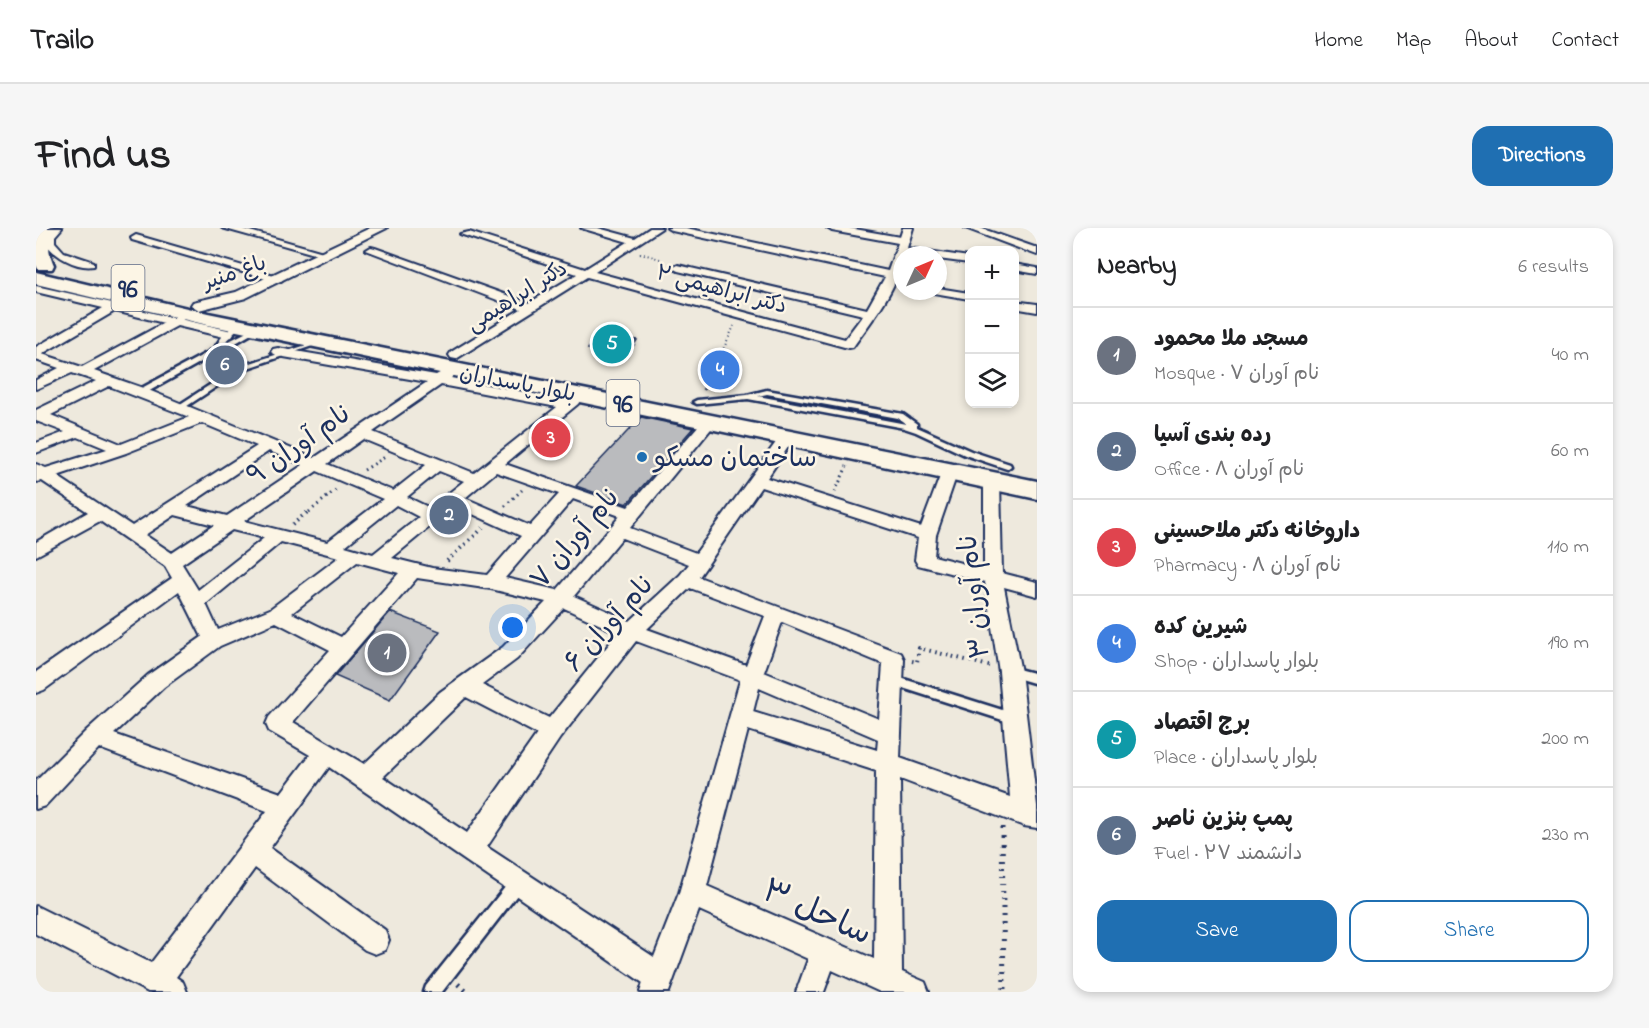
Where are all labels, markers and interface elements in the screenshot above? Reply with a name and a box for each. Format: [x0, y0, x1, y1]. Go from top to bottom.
text: Trailo [30, 21, 94, 62]
text: Home [1314, 26, 1363, 56]
text: Map [1396, 26, 1431, 56]
text: About [1464, 26, 1518, 56]
text: Contact [1551, 26, 1619, 56]
text: Find us [36, 126, 171, 187]
button: Directions [1472, 126, 1613, 186]
north arrow [893, 246, 947, 300]
map controls [965, 246, 1019, 408]
button: + [965, 246, 1019, 300]
street label: باغ منیر [197, 248, 271, 300]
text: Nearby [1097, 248, 1176, 286]
text: 6 results [1518, 253, 1589, 282]
street label: دکتر ابراهیمی [461, 254, 574, 341]
street label: دکتر ابراهیمی ۲ [652, 258, 790, 324]
road number: 96 [112, 265, 145, 311]
button: − [965, 300, 1019, 354]
pin: 5 [592, 322, 632, 366]
text: مسجد ملا محمود [1154, 324, 1309, 356]
text: 1 [1113, 341, 1120, 370]
text: 40 m [1552, 341, 1589, 370]
pin: 6 [206, 342, 244, 388]
pin: 4 [700, 348, 740, 392]
button: layers [965, 354, 1019, 408]
street label: بلوار پاسداران [457, 358, 578, 412]
text: Mosque · نام آوران ۷ [1154, 360, 1319, 389]
road number: 96 [606, 380, 640, 426]
street label: نام آوران ۹ [240, 396, 359, 496]
pin: 3 [532, 416, 570, 460]
text: رده بندی آسیا [1154, 420, 1271, 452]
text: 2 [1112, 437, 1121, 466]
text: 60 m [1551, 437, 1589, 466]
place label: ساختمان مسکو [652, 440, 817, 479]
marker: ساختمان مسکو [635, 450, 649, 464]
text: Office · نام آوران ۸ [1154, 456, 1304, 485]
street label: نام آوران ۷ [522, 481, 630, 598]
pin: 2 [430, 492, 468, 538]
text: داروخانه دکتر ملاحسینی [1154, 516, 1360, 548]
street label: نام آوران ۳ [950, 533, 1001, 660]
text: 3 [1112, 533, 1121, 562]
text: 110 m [1547, 533, 1589, 562]
text: Pharmacy · نام آوران ۸ [1154, 552, 1341, 581]
street label: نام آوران ۶ [556, 568, 664, 682]
text: شیرین کده [1154, 612, 1247, 644]
your location [498, 613, 527, 642]
text: 4 [1112, 629, 1121, 658]
text: 190 m [1547, 629, 1589, 658]
pin: 1 [368, 630, 406, 676]
text: Shop · بلوار پاسداران [1154, 648, 1319, 677]
text: برج اقتصاد [1154, 708, 1250, 740]
text: 5 [1111, 725, 1122, 754]
text: 200 m [1541, 725, 1589, 754]
text: Place · بلوار پاسداران [1154, 744, 1318, 773]
text: پمپ بنزین ناصر [1154, 804, 1293, 836]
text: 6 [1112, 821, 1121, 850]
text: 230 m [1542, 821, 1589, 850]
text: Fuel · دانشمند ۲۷ [1154, 840, 1302, 869]
street label: ساحل ۳ [754, 868, 879, 959]
button: Save [1097, 900, 1337, 962]
button: Share [1349, 900, 1589, 962]

